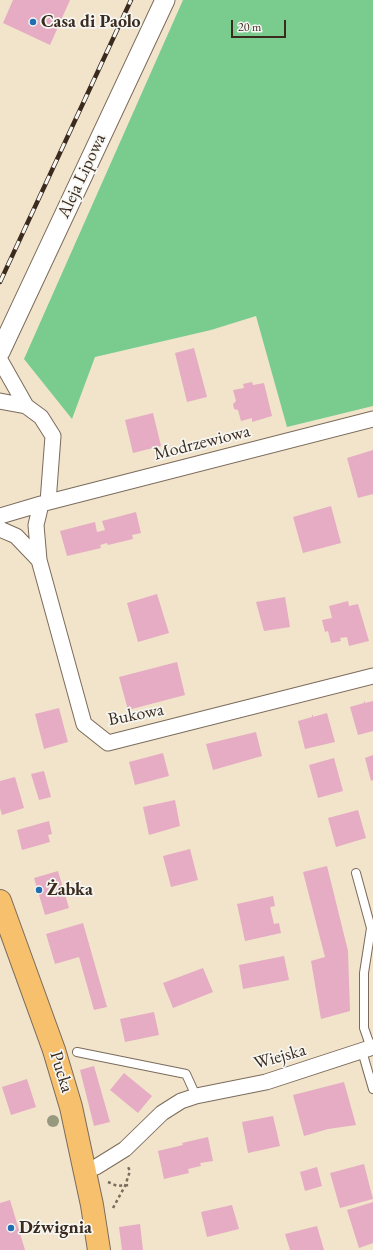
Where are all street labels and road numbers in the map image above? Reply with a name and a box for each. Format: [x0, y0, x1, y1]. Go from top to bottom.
street label: Aleja Lipowa [53, 130, 111, 222]
street label: Modrzewiowa [152, 421, 252, 465]
street label: Bukowa [106, 699, 166, 731]
street label: Wiejska [252, 1039, 308, 1075]
street label: Pucka [44, 1049, 78, 1095]

